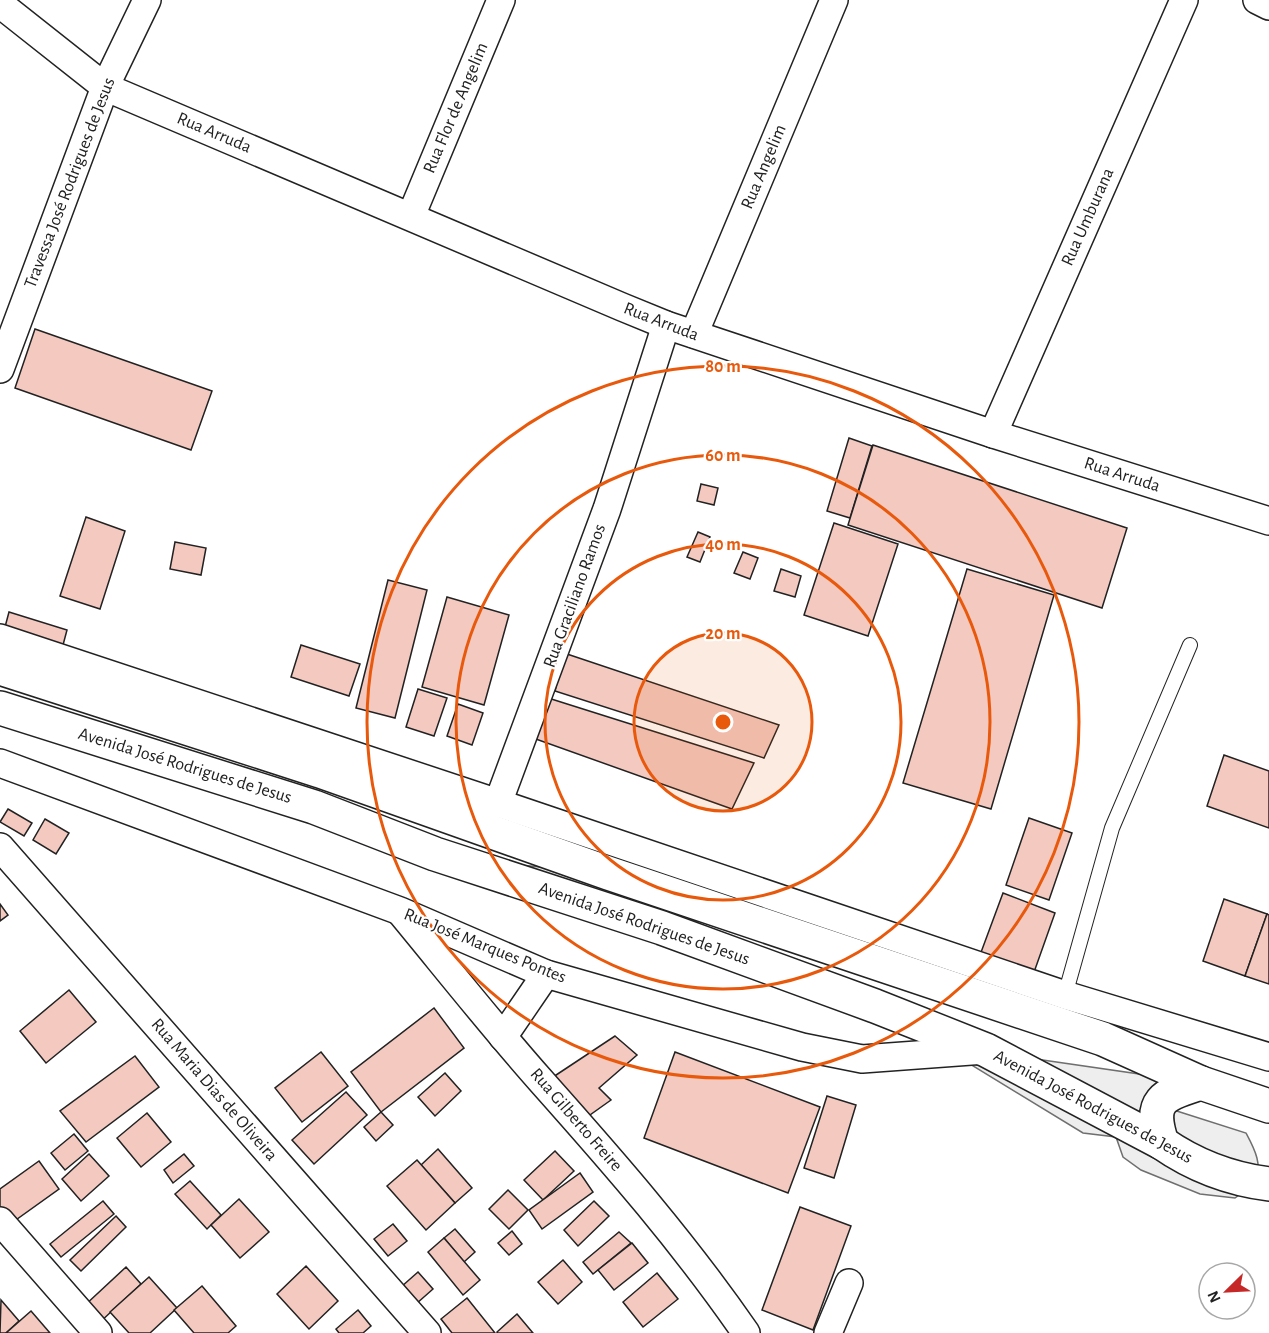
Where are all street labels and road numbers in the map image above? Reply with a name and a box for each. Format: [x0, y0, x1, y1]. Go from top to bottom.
street label: Rua Flor de Angelim [420, 40, 492, 176]
street label: Travessa José Rodrigues de Jesus [21, 75, 119, 291]
street label: Rua Arruda [174, 109, 254, 157]
street label: Rua Angelim [738, 122, 790, 212]
street label: Rua Umburana [1058, 165, 1118, 269]
street label: Rua Arruda [621, 299, 701, 345]
street label: Rua Arruda [1082, 454, 1162, 496]
street label: Rua Graciliano Ramos [541, 522, 609, 670]
street label: Avenida José Rodrigues de Jesus [76, 725, 294, 807]
street label: Avenida José Rodrigues de Jesus [536, 879, 752, 969]
street label: Rua José Marques Pontes [401, 905, 569, 987]
street label: Rua Maria Dias de Oliveira [147, 1015, 281, 1165]
street label: Avenida José Rodrigues de Jesus [991, 1047, 1195, 1167]
street label: Rua Gilberto Freire [527, 1065, 625, 1175]

